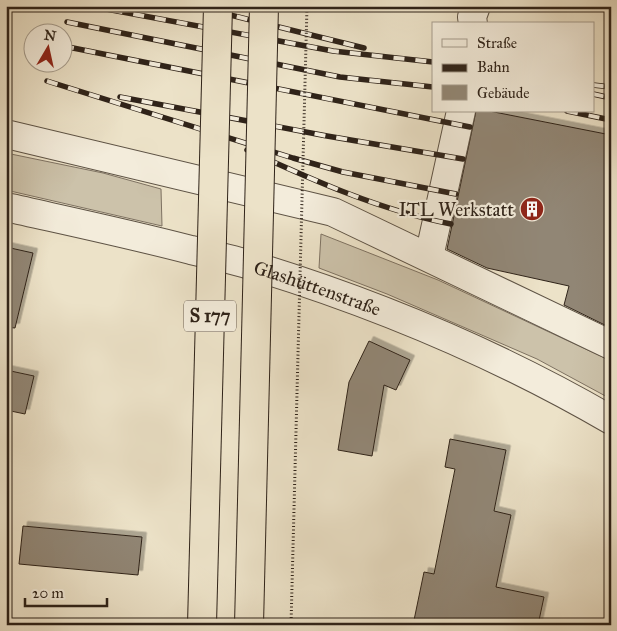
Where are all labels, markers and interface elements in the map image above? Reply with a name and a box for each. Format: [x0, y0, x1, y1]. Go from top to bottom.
north arrow [22, 22, 72, 72]
legend [432, 22, 594, 112]
text: N [43, 26, 57, 45]
text: Straße [477, 34, 517, 52]
text: Bahn [477, 58, 510, 76]
text: Gebäude [477, 84, 530, 102]
building icon: ITL Werkstatt [519, 196, 545, 222]
place label: ITL Werkstatt [399, 198, 514, 221]
street label: Glashüttenstraße [251, 255, 384, 320]
road number: S 177 [184, 300, 236, 332]
scale bar [25, 576, 108, 608]
text: 20 m [32, 584, 64, 602]

